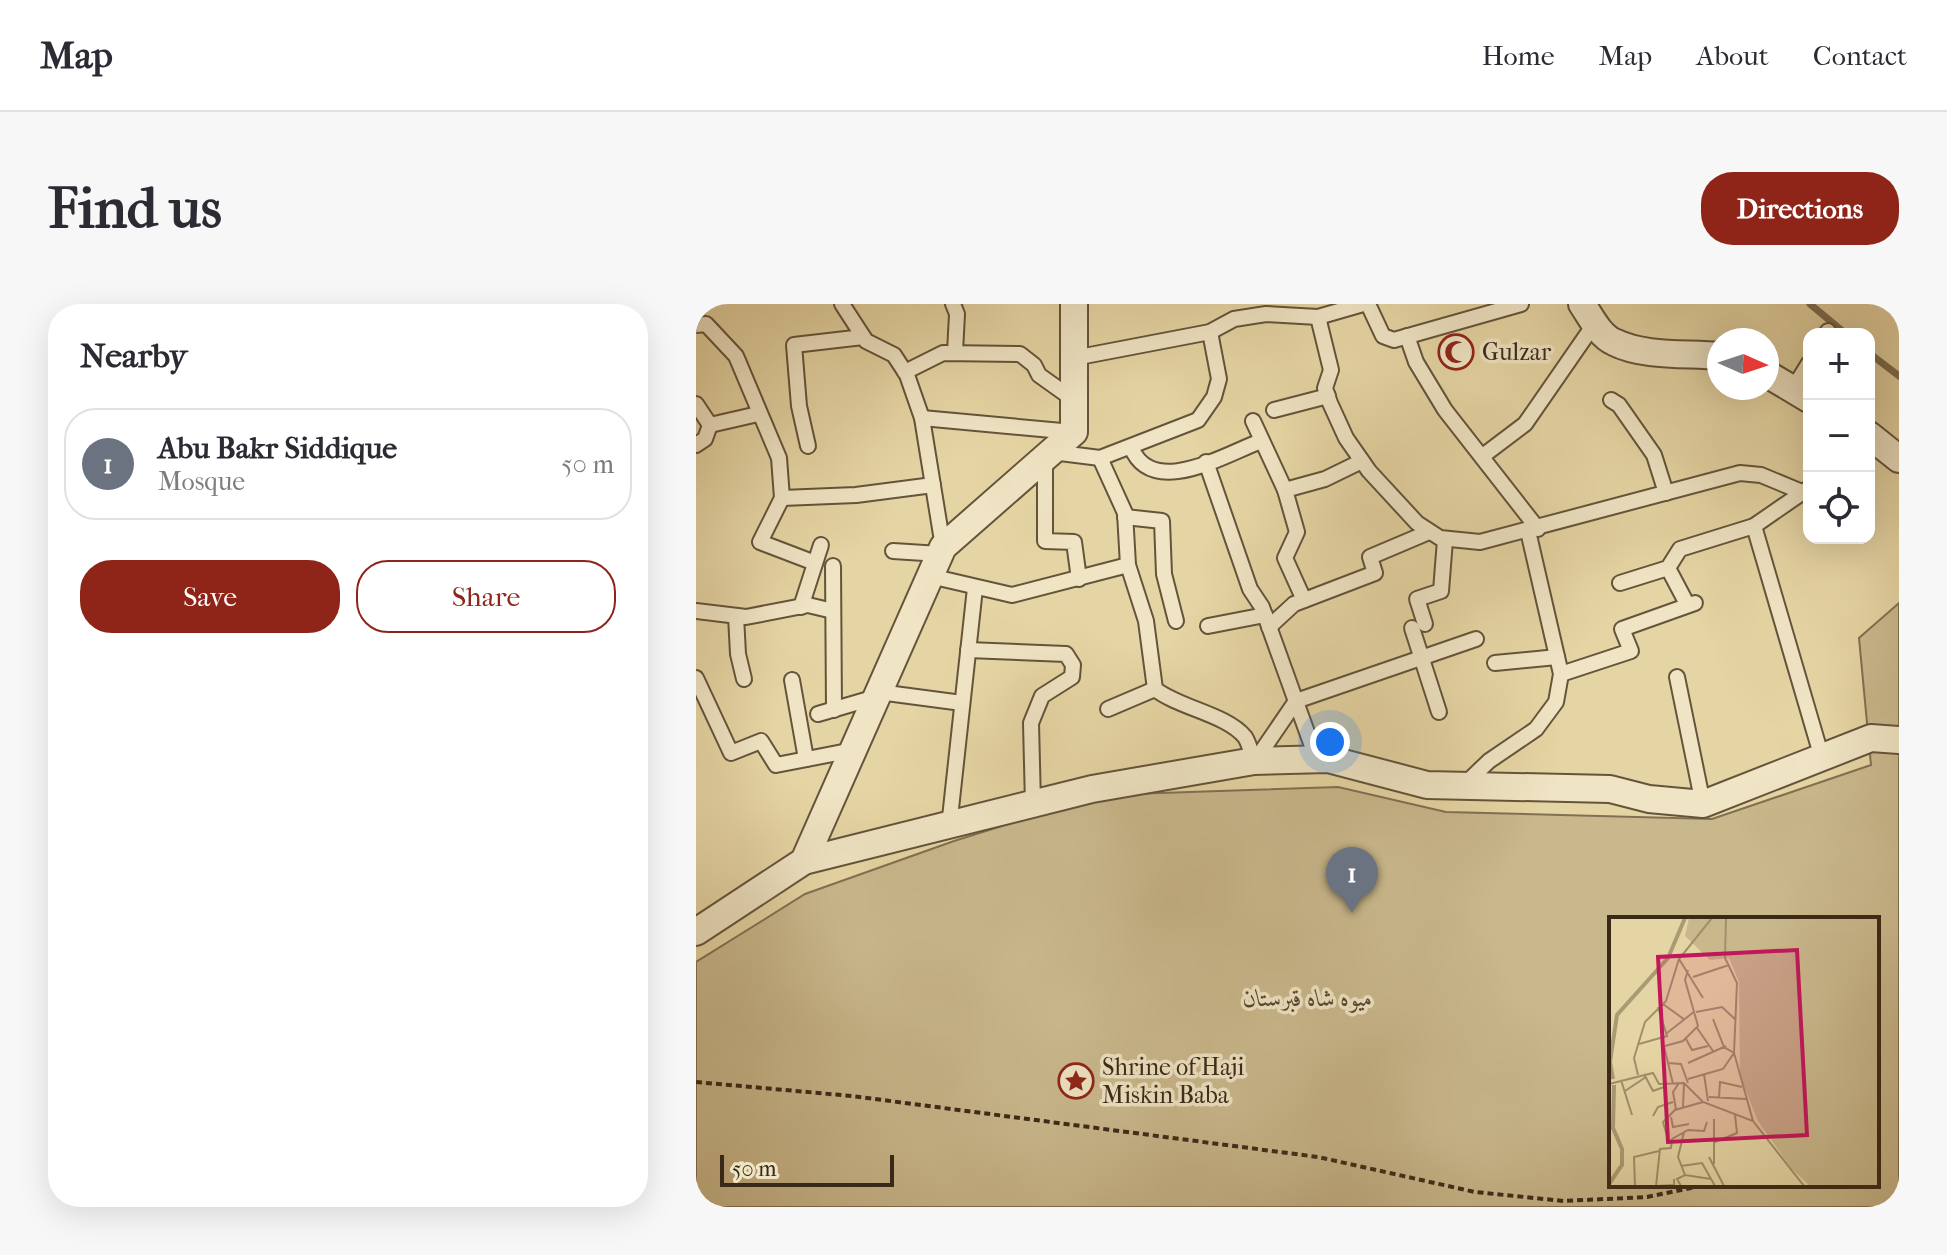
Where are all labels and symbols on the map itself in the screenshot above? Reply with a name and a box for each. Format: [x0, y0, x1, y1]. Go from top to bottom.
north arrow [1707, 328, 1779, 400]
mosque icon: Gulzar [1437, 333, 1475, 371]
place label: Gulzar [1482, 338, 1552, 366]
your location [1310, 722, 1350, 762]
pin: 1 [1326, 847, 1378, 913]
inset map [1609, 917, 1879, 1187]
park label: میوہ شاہ قبرستان [1243, 984, 1373, 1013]
place label: Shrine of Haji Miskin Baba [1102, 1053, 1244, 1109]
place icon: Shrine of Haji Miskin Baba [1057, 1062, 1095, 1100]
scale bar [720, 1151, 894, 1187]

